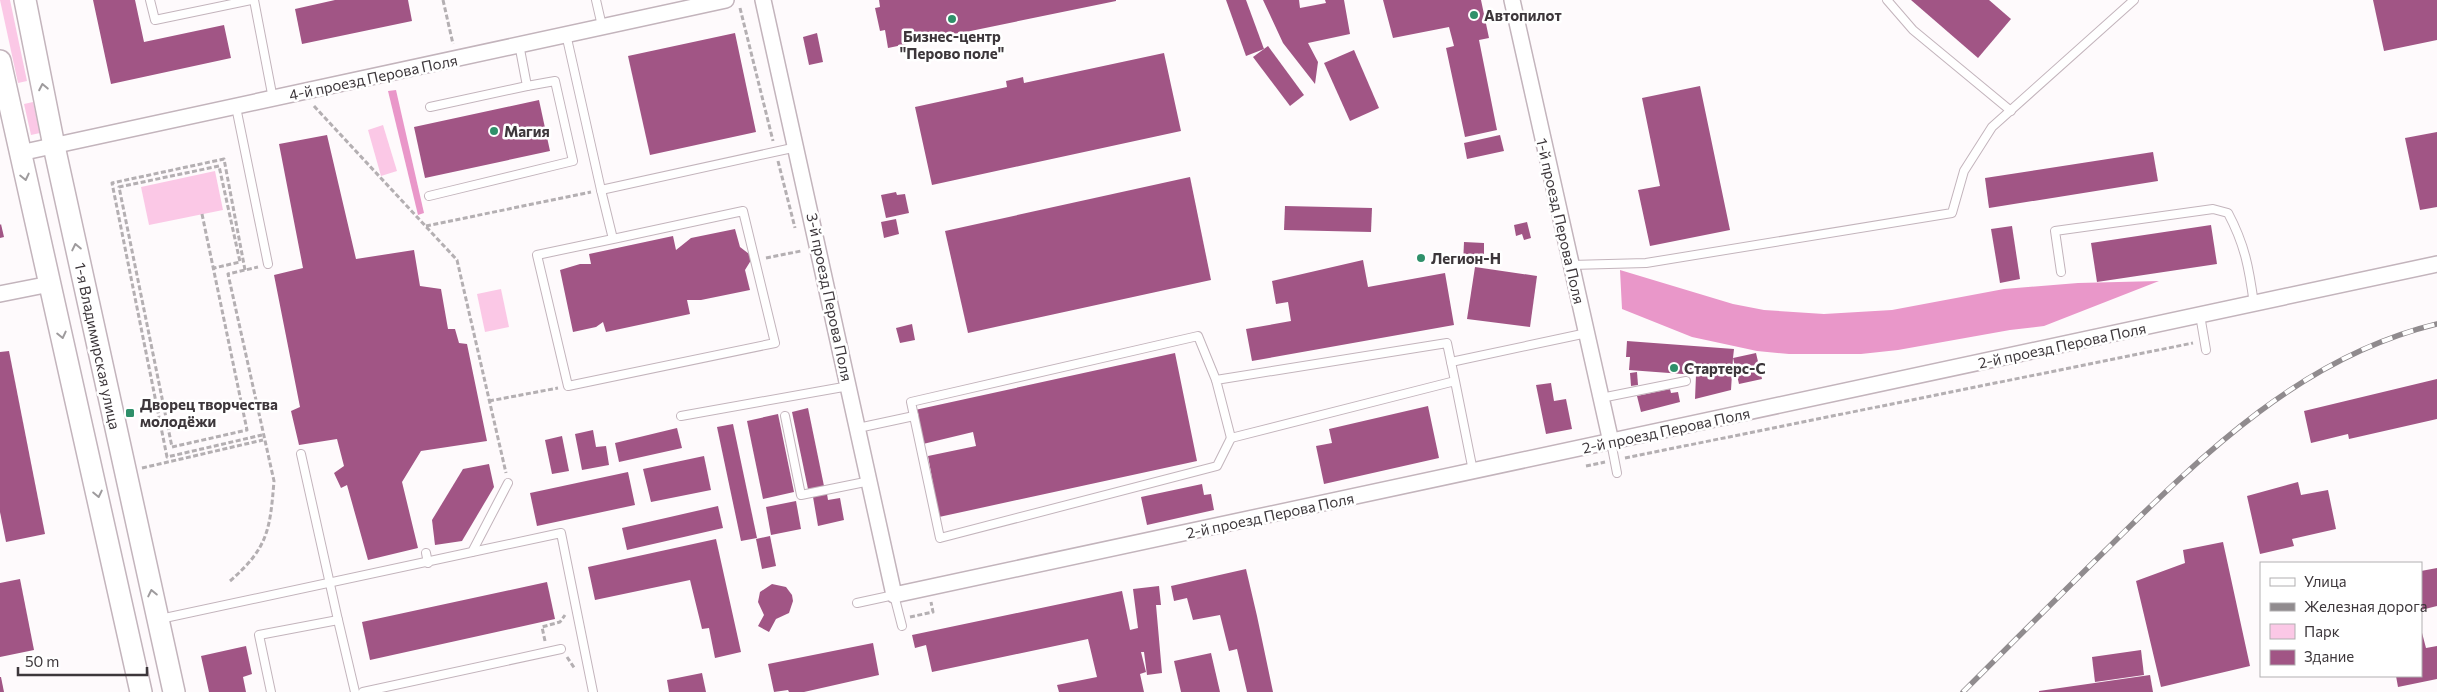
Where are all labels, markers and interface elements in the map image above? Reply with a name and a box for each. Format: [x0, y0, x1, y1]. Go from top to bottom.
place label: Автопилот [1484, 6, 1562, 24]
marker: Автопилот [1468, 9, 1480, 21]
marker: Бизнес-центр "Перово поле" [946, 13, 958, 25]
place label: Бизнес-центр "Перово поле" [900, 27, 1004, 62]
street label: 4-й проезд Перова Поля [287, 50, 459, 104]
one-way arrow [39, 83, 49, 92]
place label: Магия [504, 122, 550, 140]
marker: Магия [488, 125, 500, 137]
street label: 1-й проезд Перова Поля [1533, 136, 1589, 306]
one-way arrow [19, 172, 30, 181]
street label: 3-й проезд Перова Поля [803, 211, 857, 383]
one-way arrow [71, 242, 82, 251]
place label: Легион-Н [1431, 249, 1501, 267]
marker: Легион-Н [1415, 252, 1427, 264]
street label: 1-я Владимирская улица [72, 261, 124, 431]
street label: 2-й проезд Перова Поля [1976, 318, 2148, 372]
one-way arrow [56, 331, 67, 340]
place label: Стартерс-С [1684, 359, 1766, 377]
marker: Стартерс-С [1668, 362, 1680, 374]
place label: Дворец творчества молодёжи [140, 395, 278, 430]
street label: 2-й проезд Перова Поля [1580, 403, 1752, 457]
marker: Дворец творчества молодёжи [124, 407, 136, 419]
street label: 2-й проезд Перова Поля [1184, 488, 1356, 542]
one-way arrow [92, 489, 103, 498]
legend [2260, 562, 2422, 677]
text: Улица [2304, 572, 2346, 590]
one-way arrow [147, 589, 158, 598]
text: Железная дорога [2304, 597, 2428, 615]
text: Парк [2304, 622, 2340, 640]
scale bar [18, 644, 146, 676]
text: Здание [2304, 647, 2354, 665]
text: 50 m [25, 652, 59, 670]

